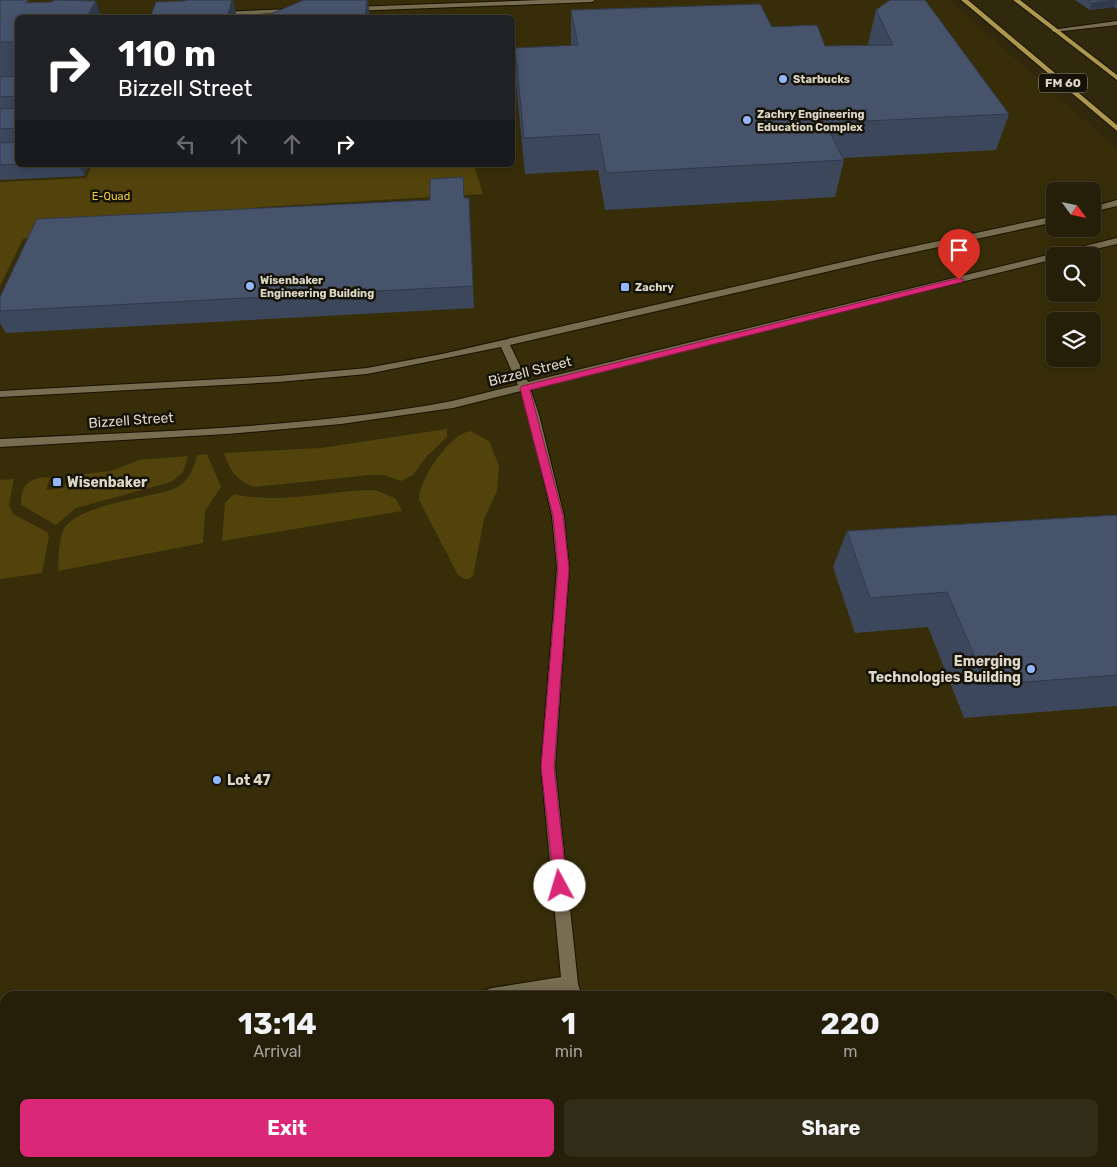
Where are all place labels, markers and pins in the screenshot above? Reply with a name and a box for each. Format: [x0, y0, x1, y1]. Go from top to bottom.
marker: Starbucks [777, 73, 789, 85]
place label: Starbucks [793, 73, 850, 86]
place label: Zachry Engineering Education Complex [757, 108, 864, 134]
marker: Zachry Engineering Education Complex [741, 114, 753, 126]
pin [938, 229, 980, 280]
place label: Wisenbaker Engineering Building [260, 274, 374, 300]
marker: Wisenbaker Engineering Building [244, 280, 256, 292]
marker: Zachry [619, 281, 631, 293]
place label: Zachry [635, 281, 674, 294]
place label: Wisenbaker [67, 474, 148, 491]
marker: Wisenbaker [51, 476, 63, 488]
place label: Emerging Technologies Building [868, 653, 1021, 686]
marker: Emerging Technologies Building [1025, 663, 1037, 675]
place label: Lot 47 [227, 772, 271, 789]
marker: Lot 47 [211, 774, 223, 786]

